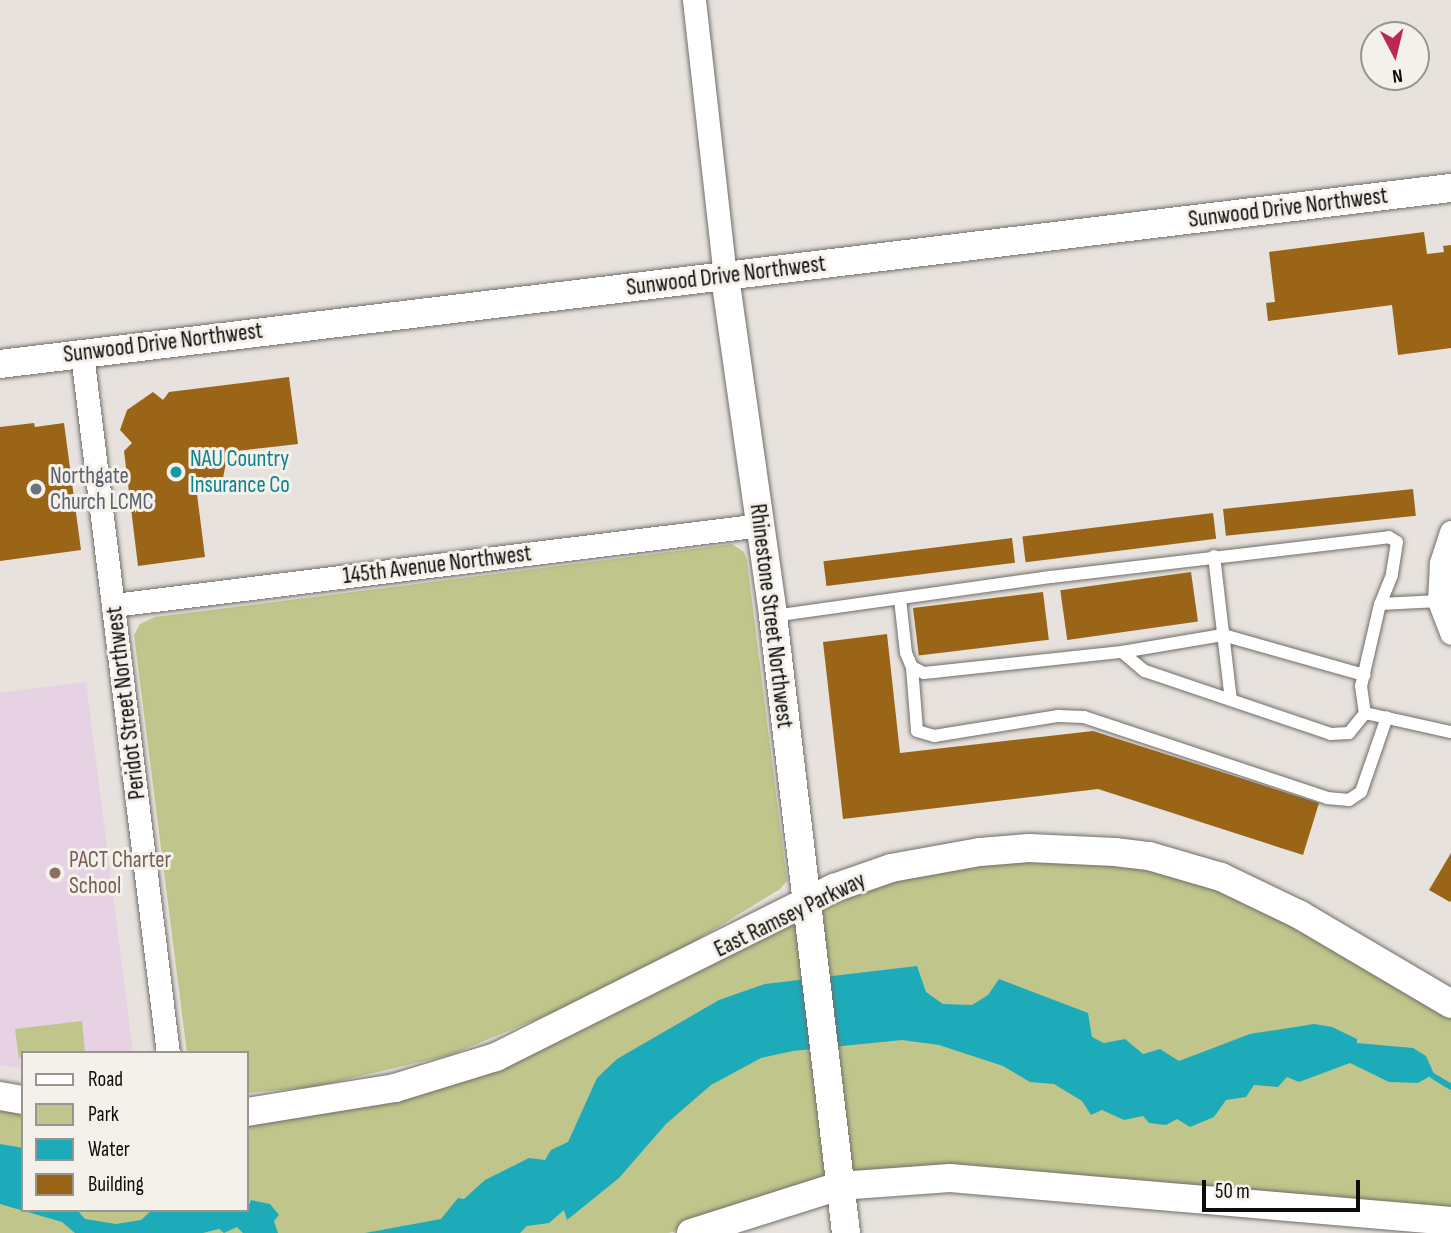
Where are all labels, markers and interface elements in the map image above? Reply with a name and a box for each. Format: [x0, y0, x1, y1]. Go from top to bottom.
north arrow [1360, 21, 1430, 91]
text: N [1391, 63, 1404, 87]
street label: Sunwood Drive Northwest [1187, 182, 1389, 234]
street label: Sunwood Drive Northwest [625, 250, 827, 302]
street label: Sunwood Drive Northwest [62, 317, 264, 369]
place label: NAU Country Insurance Co [190, 445, 290, 499]
place label: Northgate Church LCMC [50, 462, 154, 516]
marker: NAU Country Insurance Co [168, 464, 184, 480]
marker: Northgate Church LCMC [28, 481, 44, 497]
street label: Rhinestone Street Northwest [744, 502, 798, 730]
street label: 145th Avenue Northwest [341, 540, 533, 590]
street label: Peridot Street Northwest [100, 605, 152, 801]
place label: PACT Charter School [69, 846, 171, 900]
marker: PACT Charter School [47, 865, 63, 881]
street label: East Ramsey Parkway [710, 867, 870, 963]
legend [21, 1051, 248, 1212]
text: Road [88, 1067, 123, 1092]
text: Park [88, 1102, 119, 1127]
text: Water [88, 1137, 130, 1162]
scale bar [1206, 1166, 1364, 1210]
text: Building [88, 1172, 144, 1197]
text: 50 m [1215, 1179, 1250, 1204]

